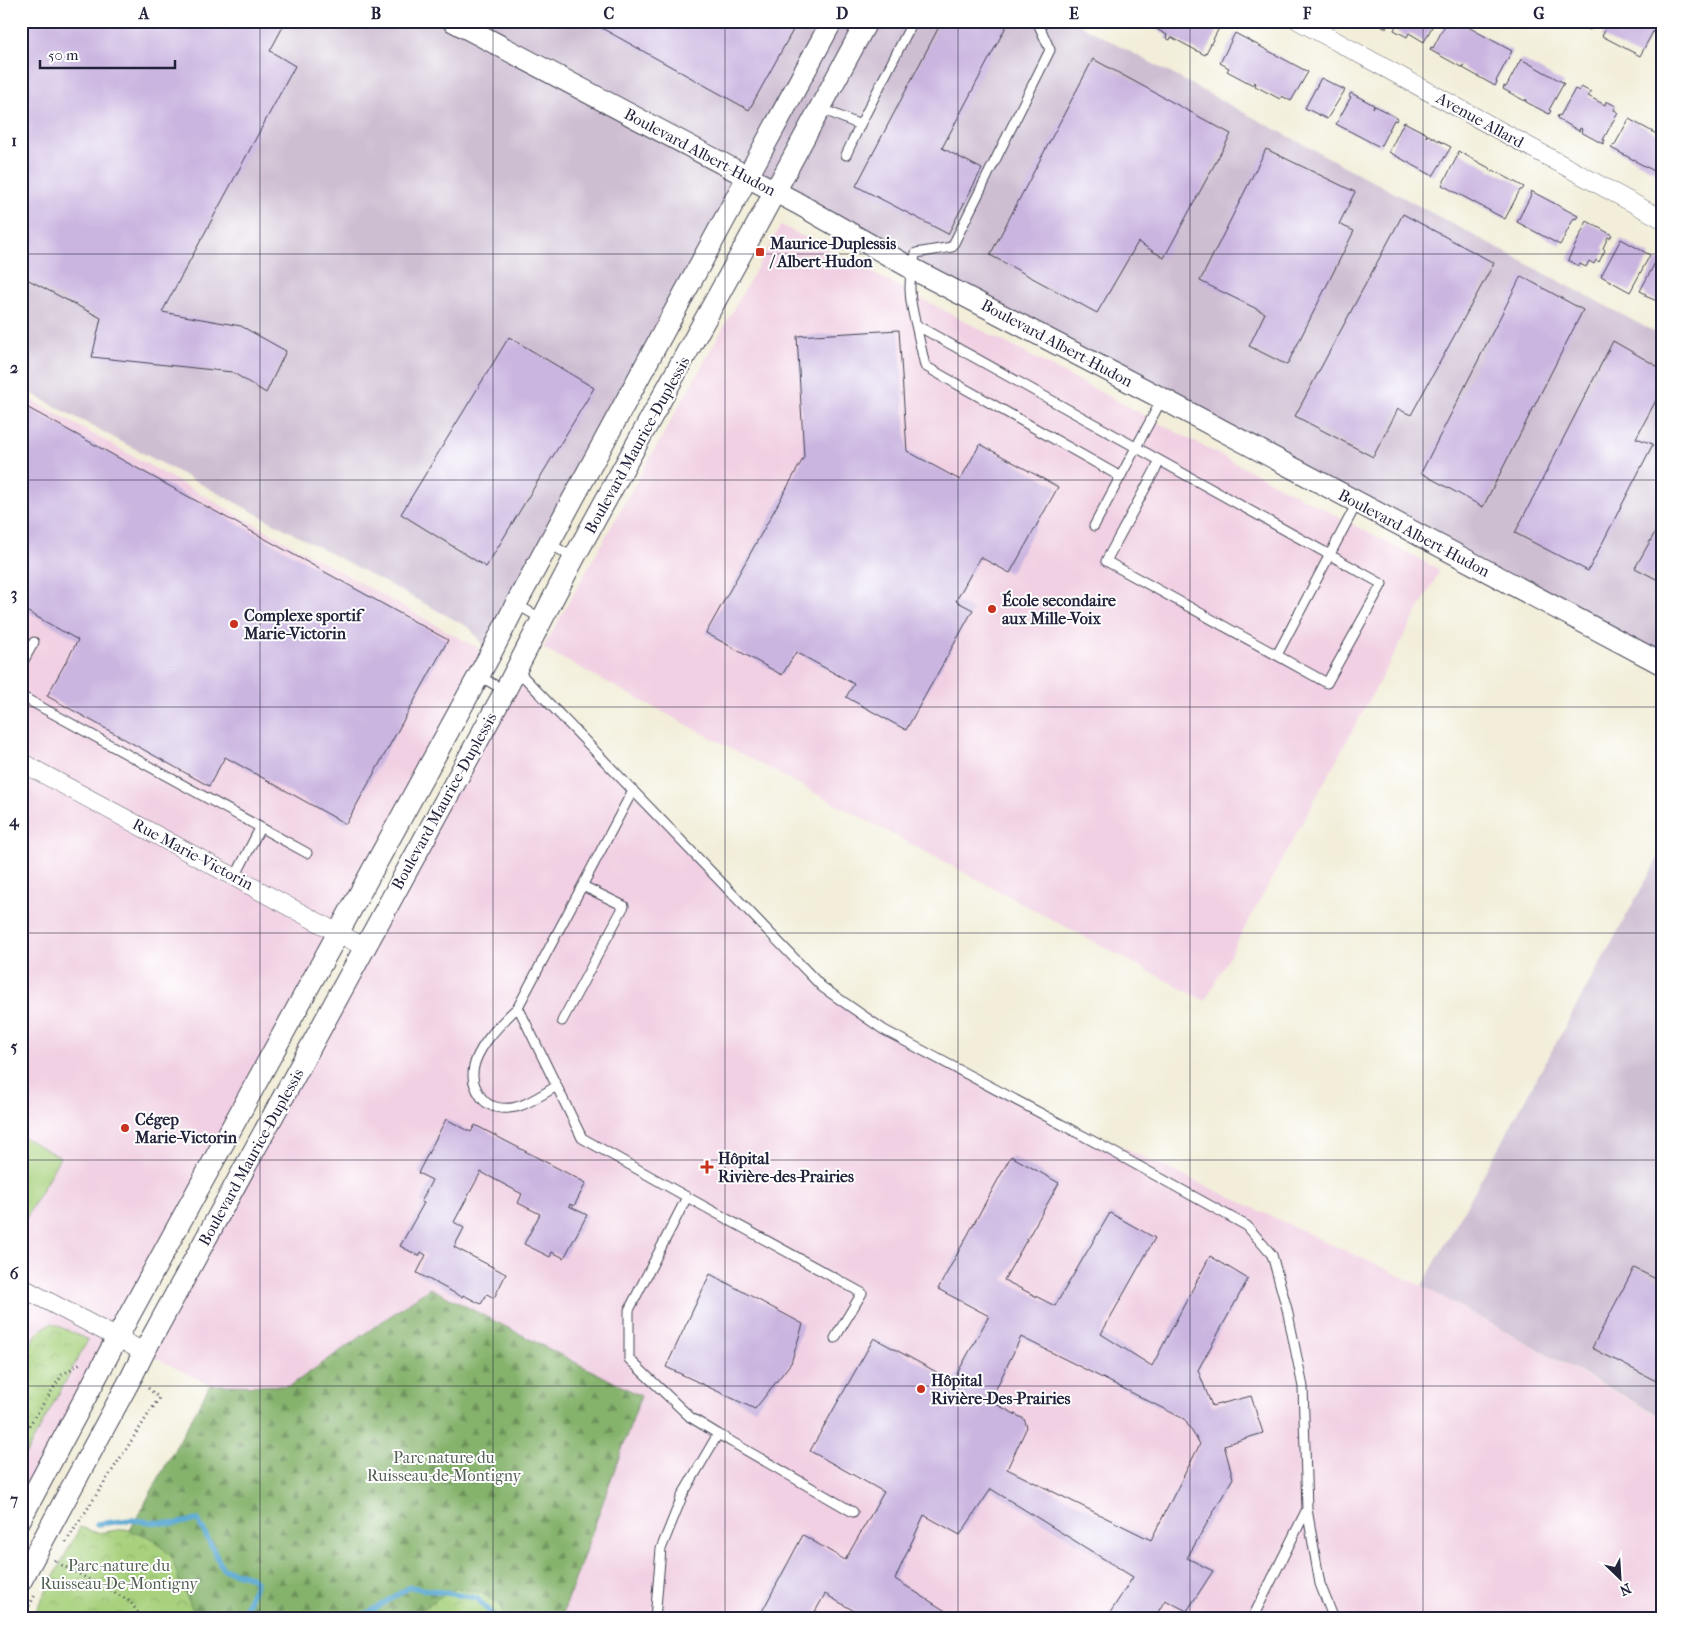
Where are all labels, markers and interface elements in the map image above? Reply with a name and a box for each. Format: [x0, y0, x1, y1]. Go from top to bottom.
text: A [138, 4, 150, 23]
text: B [371, 4, 381, 23]
text: C [604, 4, 615, 23]
text: D [836, 4, 848, 23]
text: E [1069, 4, 1079, 23]
text: F [1302, 4, 1312, 23]
text: G [1533, 4, 1545, 23]
scale bar [40, 38, 175, 70]
text: 50 m [48, 46, 79, 64]
street label: Avenue Allard [1432, 88, 1527, 152]
street label: Boulevard Albert-Hudon [621, 104, 780, 200]
text: 1 [11, 131, 17, 150]
place label: Maurice-Duplessis / Albert-Hudon [769, 234, 896, 271]
marker: Maurice-Duplessis / Albert-Hudon [754, 246, 766, 258]
street label: Boulevard Albert-Hudon [978, 295, 1137, 391]
street label: Boulevard Maurice-Duplessis [580, 353, 694, 537]
text: 2 [10, 358, 18, 377]
street label: Boulevard Albert-Hudon [1335, 485, 1494, 581]
text: 3 [11, 584, 17, 604]
place label: École secondaire aux Mille-Voix [1002, 590, 1116, 628]
marker: École secondaire aux Mille-Voix [986, 603, 998, 615]
place label: Complexe sportif Marie-Victorin [243, 606, 365, 643]
marker: Complexe sportif Marie-Victorin [228, 618, 240, 630]
street label: Boulevard Maurice-Duplessis [387, 709, 501, 893]
text: 4 [8, 811, 20, 831]
street label: Rue Marie-Victorin [129, 814, 257, 894]
text: 5 [11, 1037, 18, 1056]
street label: Boulevard Maurice-Duplessis [194, 1065, 308, 1249]
place label: Cégep Marie-Victorin [134, 1110, 238, 1147]
marker: Cégep Marie-Victorin [119, 1122, 131, 1134]
place label: Hôpital Rivière-des-Prairies [718, 1149, 854, 1186]
marker: Hôpital Rivière-des-Prairies [700, 1160, 714, 1174]
text: 6 [10, 1264, 19, 1283]
place label: Hôpital Rivière-Des-Prairies [931, 1371, 1070, 1408]
marker: Hôpital Rivière-Des-Prairies [915, 1383, 927, 1395]
park label: Parc nature du Ruisseau-de-Montigny [367, 1448, 522, 1485]
text: 7 [9, 1490, 18, 1509]
north arrow [1596, 1552, 1646, 1602]
park label: Parc-nature du Ruisseau-De-Montigny [40, 1556, 198, 1593]
text: N [1617, 1579, 1634, 1599]

